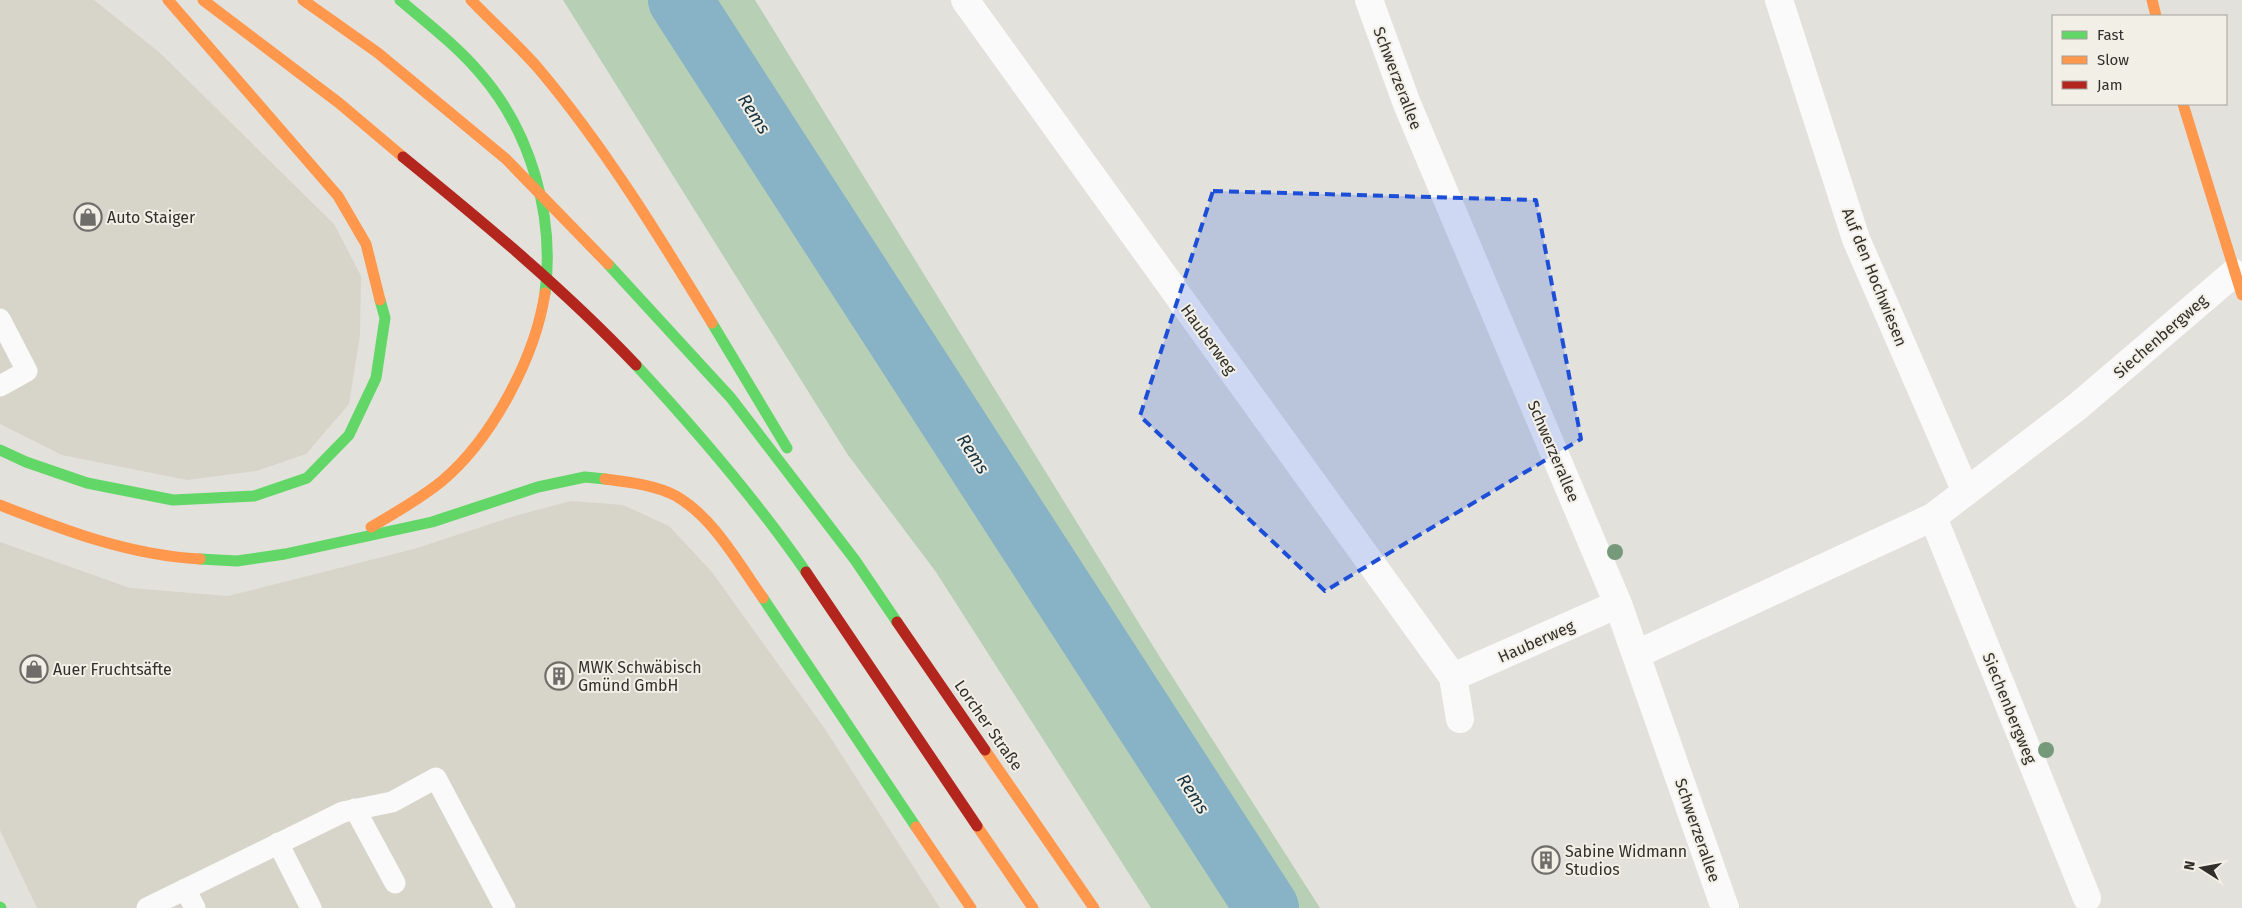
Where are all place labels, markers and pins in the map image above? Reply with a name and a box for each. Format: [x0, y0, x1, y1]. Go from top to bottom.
shop icon: Auto Staiger [73, 202, 103, 232]
place label: Auto Staiger [107, 208, 196, 227]
shop icon: Auer Fruchtsäfte [19, 654, 49, 684]
place label: MWK Schwäbisch Gmünd GmbH [578, 658, 702, 695]
place label: Auer Fruchtsäfte [53, 660, 172, 679]
building icon: MWK Schwäbisch Gmünd GmbH [544, 661, 574, 691]
place label: Sabine Widmann Studios [1565, 842, 1687, 879]
building icon: Sabine Widmann Studios [1531, 845, 1561, 875]

